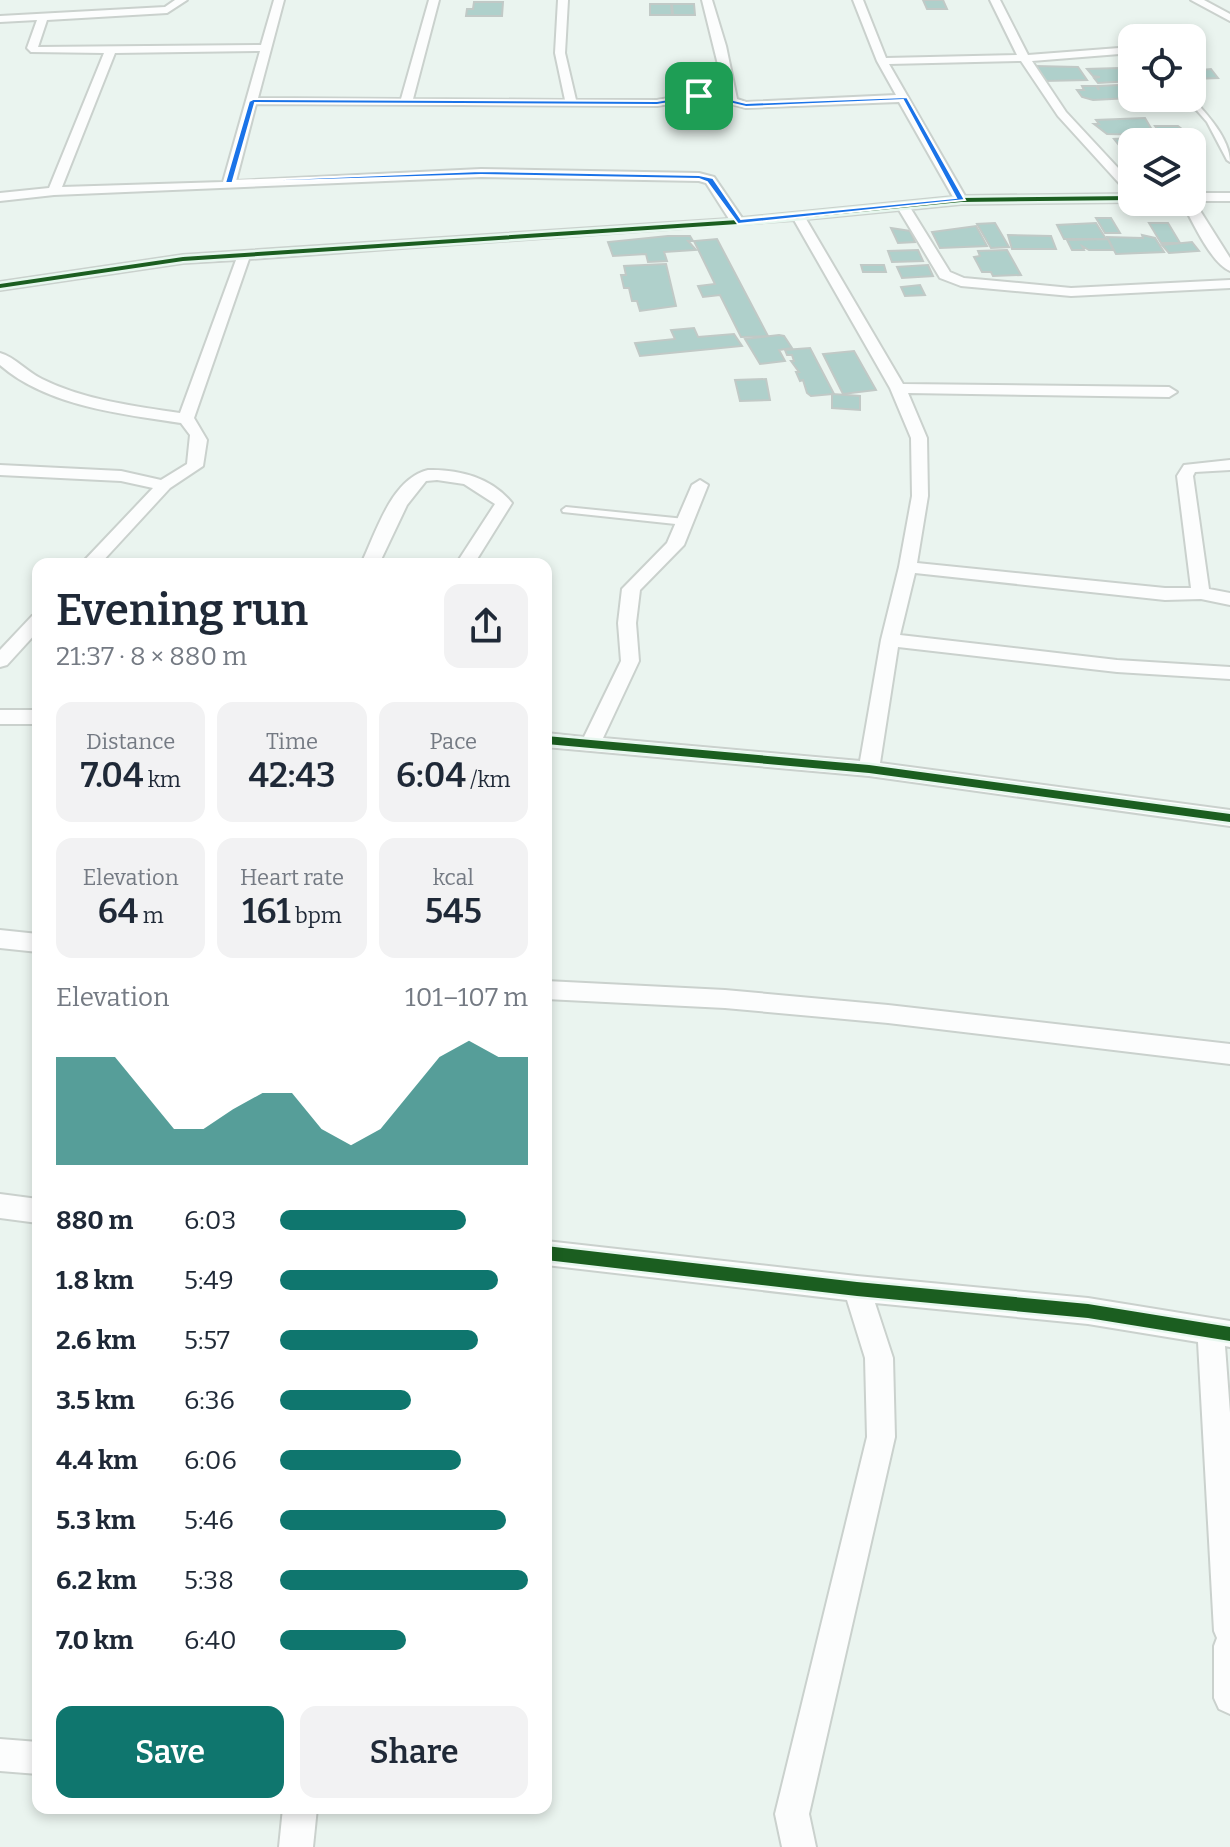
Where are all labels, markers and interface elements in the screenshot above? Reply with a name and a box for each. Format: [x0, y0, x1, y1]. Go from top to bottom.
map controls [1118, 24, 1206, 216]
button: locate [1118, 24, 1206, 112]
pin [665, 62, 733, 130]
icon: arrive [677, 74, 721, 118]
button: layers [1118, 128, 1206, 216]
text: Evening run [56, 584, 308, 637]
button: share [444, 584, 528, 668]
text: 21:37 · 8 × 880 m [56, 641, 247, 672]
text: Distance [86, 728, 175, 755]
text: Time [266, 728, 318, 755]
text: Pace [430, 728, 477, 755]
text: 7.04 [80, 755, 143, 796]
text: 42:43 [248, 755, 336, 796]
text: 6:04 [396, 755, 466, 796]
text: km [143, 766, 181, 793]
text: /km [466, 766, 511, 793]
text: Elevation [83, 864, 179, 891]
text: Heart rate [240, 864, 344, 891]
text: kcal [433, 864, 474, 891]
text: 64 [98, 891, 138, 932]
text: 161 [242, 891, 291, 932]
text: 545 [425, 891, 482, 932]
text: m [138, 902, 164, 929]
text: bpm [291, 902, 342, 929]
text: Elevation [56, 982, 169, 1013]
text: 101–107 m [405, 982, 528, 1013]
text: 880 m [56, 1205, 133, 1236]
text: 6:03 [184, 1205, 236, 1236]
text: 1.8 km [56, 1265, 134, 1296]
text: 5:49 [184, 1265, 234, 1296]
text: 2.6 km [56, 1325, 136, 1356]
text: 5:57 [184, 1325, 230, 1356]
text: 3.5 km [56, 1385, 135, 1416]
text: 6:36 [184, 1385, 235, 1416]
text: 4.4 km [56, 1445, 138, 1476]
text: 6:06 [184, 1445, 237, 1476]
text: 5.3 km [56, 1505, 135, 1536]
text: 5:46 [184, 1505, 234, 1536]
text: 6.2 km [56, 1565, 137, 1596]
text: 5:38 [184, 1565, 234, 1596]
text: 7.0 km [56, 1625, 134, 1656]
text: 6:40 [184, 1625, 237, 1656]
button: Save [56, 1706, 284, 1798]
button: Share [300, 1706, 528, 1798]

